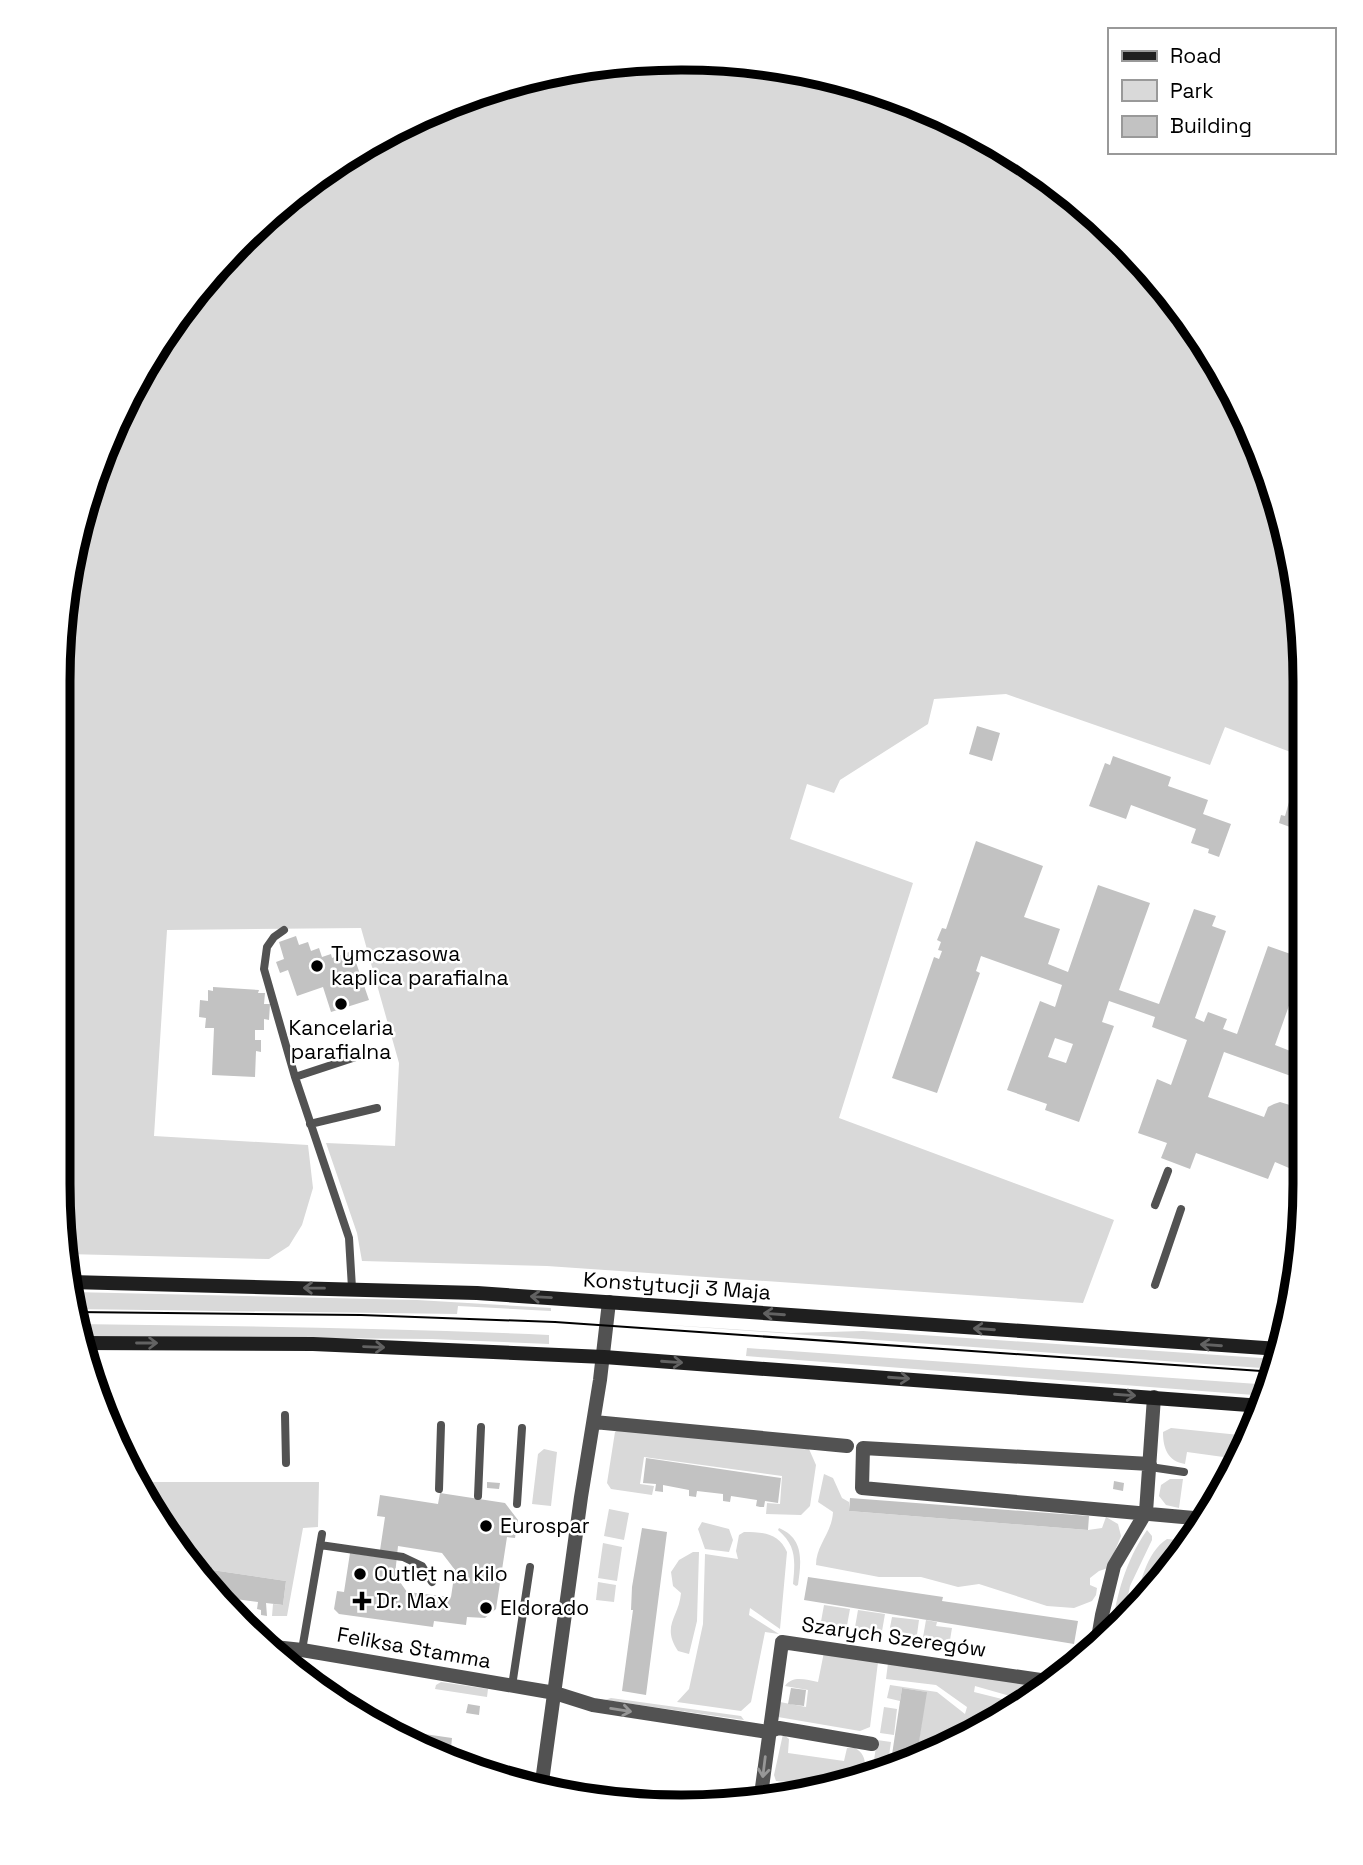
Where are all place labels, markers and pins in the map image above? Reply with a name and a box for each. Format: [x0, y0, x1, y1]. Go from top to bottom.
place label: Tymczasowa kaplica parafialna [331, 940, 509, 991]
marker: Tymczasowa kaplica parafialna [309, 958, 325, 974]
marker: Kancelaria parafialna [333, 996, 349, 1012]
place label: Kancelaria parafialna [288, 1014, 394, 1065]
place label: Eurospar [500, 1512, 590, 1539]
marker: Eurospar [478, 1518, 494, 1534]
place label: Outlet na kilo [374, 1560, 508, 1587]
marker: Outlet na kilo [352, 1566, 368, 1582]
place label: Dr. Max [376, 1587, 449, 1614]
marker: Dr. Max [354, 1593, 370, 1609]
place label: Eldorado [500, 1594, 589, 1621]
marker: Eldorado [478, 1600, 494, 1616]

